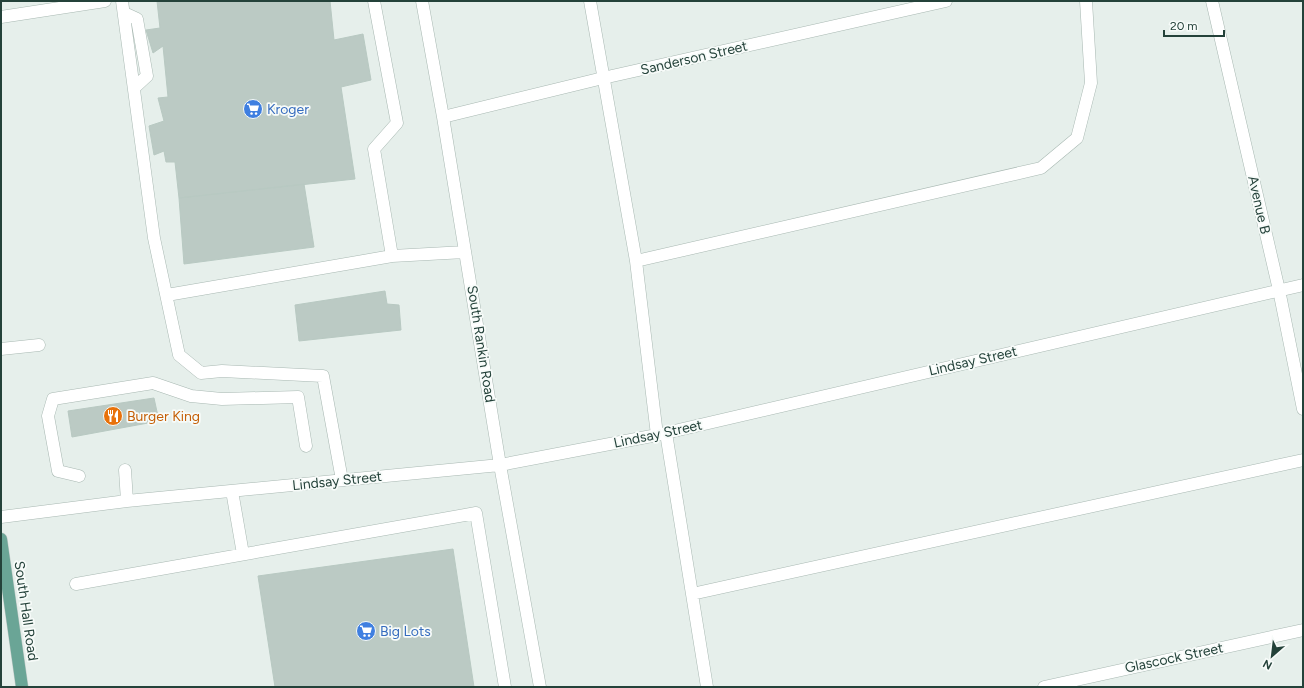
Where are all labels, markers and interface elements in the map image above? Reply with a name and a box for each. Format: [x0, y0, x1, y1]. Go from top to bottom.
scale bar [1164, 12, 1224, 38]
text: 20 m [1170, 19, 1198, 33]
street label: Sanderson Street [639, 37, 749, 79]
supermarket icon: Kroger [242, 98, 264, 120]
place label: Kroger [267, 101, 309, 118]
street label: Avenue B [1244, 174, 1274, 236]
street label: South Rankin Road [463, 284, 499, 404]
street label: Lindsay Street [927, 343, 1019, 379]
restaurant icon: Burger King [102, 405, 124, 427]
place label: Burger King [127, 408, 200, 425]
street label: Lindsay Street [612, 416, 704, 452]
street label: Lindsay Street [291, 468, 383, 494]
street label: South Hall Road [11, 560, 41, 662]
supermarket icon: Big Lots [355, 620, 377, 642]
place label: Big Lots [380, 623, 431, 640]
north arrow [1252, 636, 1292, 676]
street label: Glascock Street [1123, 639, 1225, 677]
text: N [1261, 657, 1274, 672]

